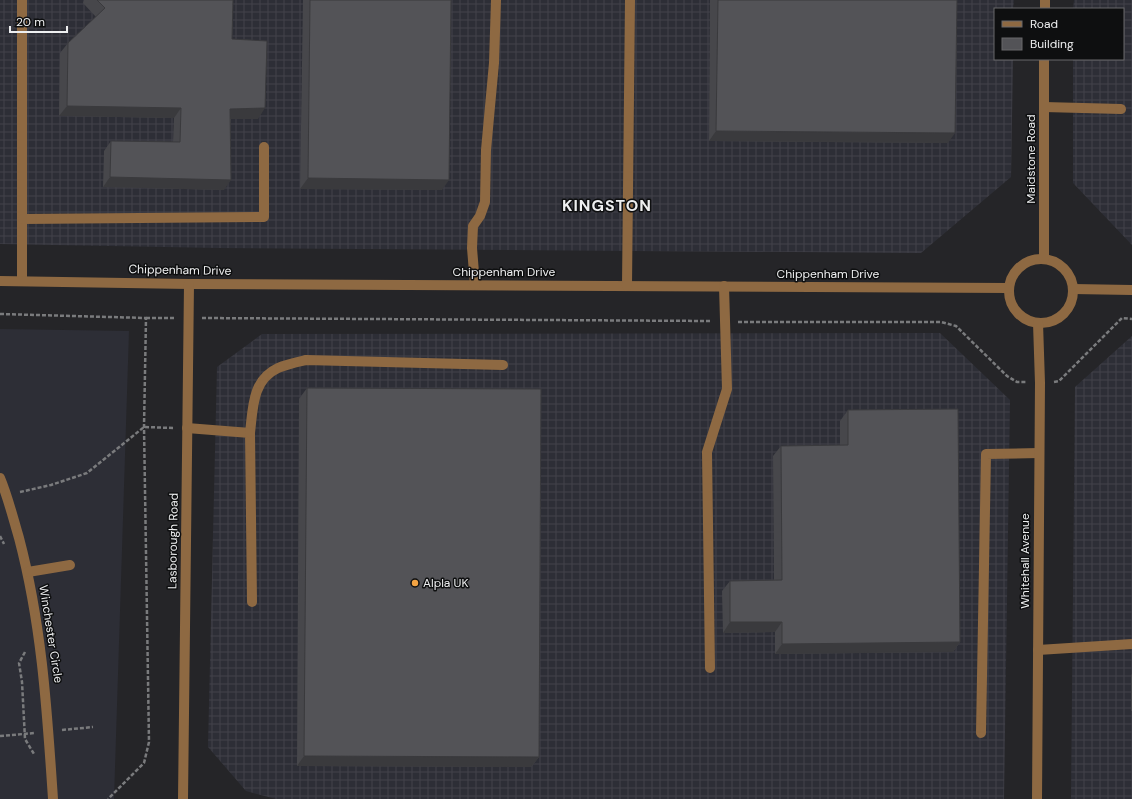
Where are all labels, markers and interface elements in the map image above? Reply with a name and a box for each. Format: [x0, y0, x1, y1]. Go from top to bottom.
scale bar [10, 8, 67, 34]
legend [994, 8, 1124, 60]
text: 20 m [16, 14, 45, 30]
text: Road [1030, 16, 1058, 32]
text: Building [1030, 36, 1074, 52]
street label: Maidstone Road [1023, 114, 1039, 204]
district label: KINGSTON [562, 195, 652, 216]
street label: Chippenham Drive [128, 261, 232, 279]
street label: Chippenham Drive [453, 264, 556, 280]
street label: Chippenham Drive [777, 266, 880, 282]
street label: Lasborough Road [164, 493, 182, 589]
street label: Whitehall Avenue [1017, 513, 1033, 609]
place label: Alpla UK [423, 575, 468, 591]
marker: Alpla UK [410, 578, 420, 588]
street label: Winchester Circle [35, 584, 67, 684]

